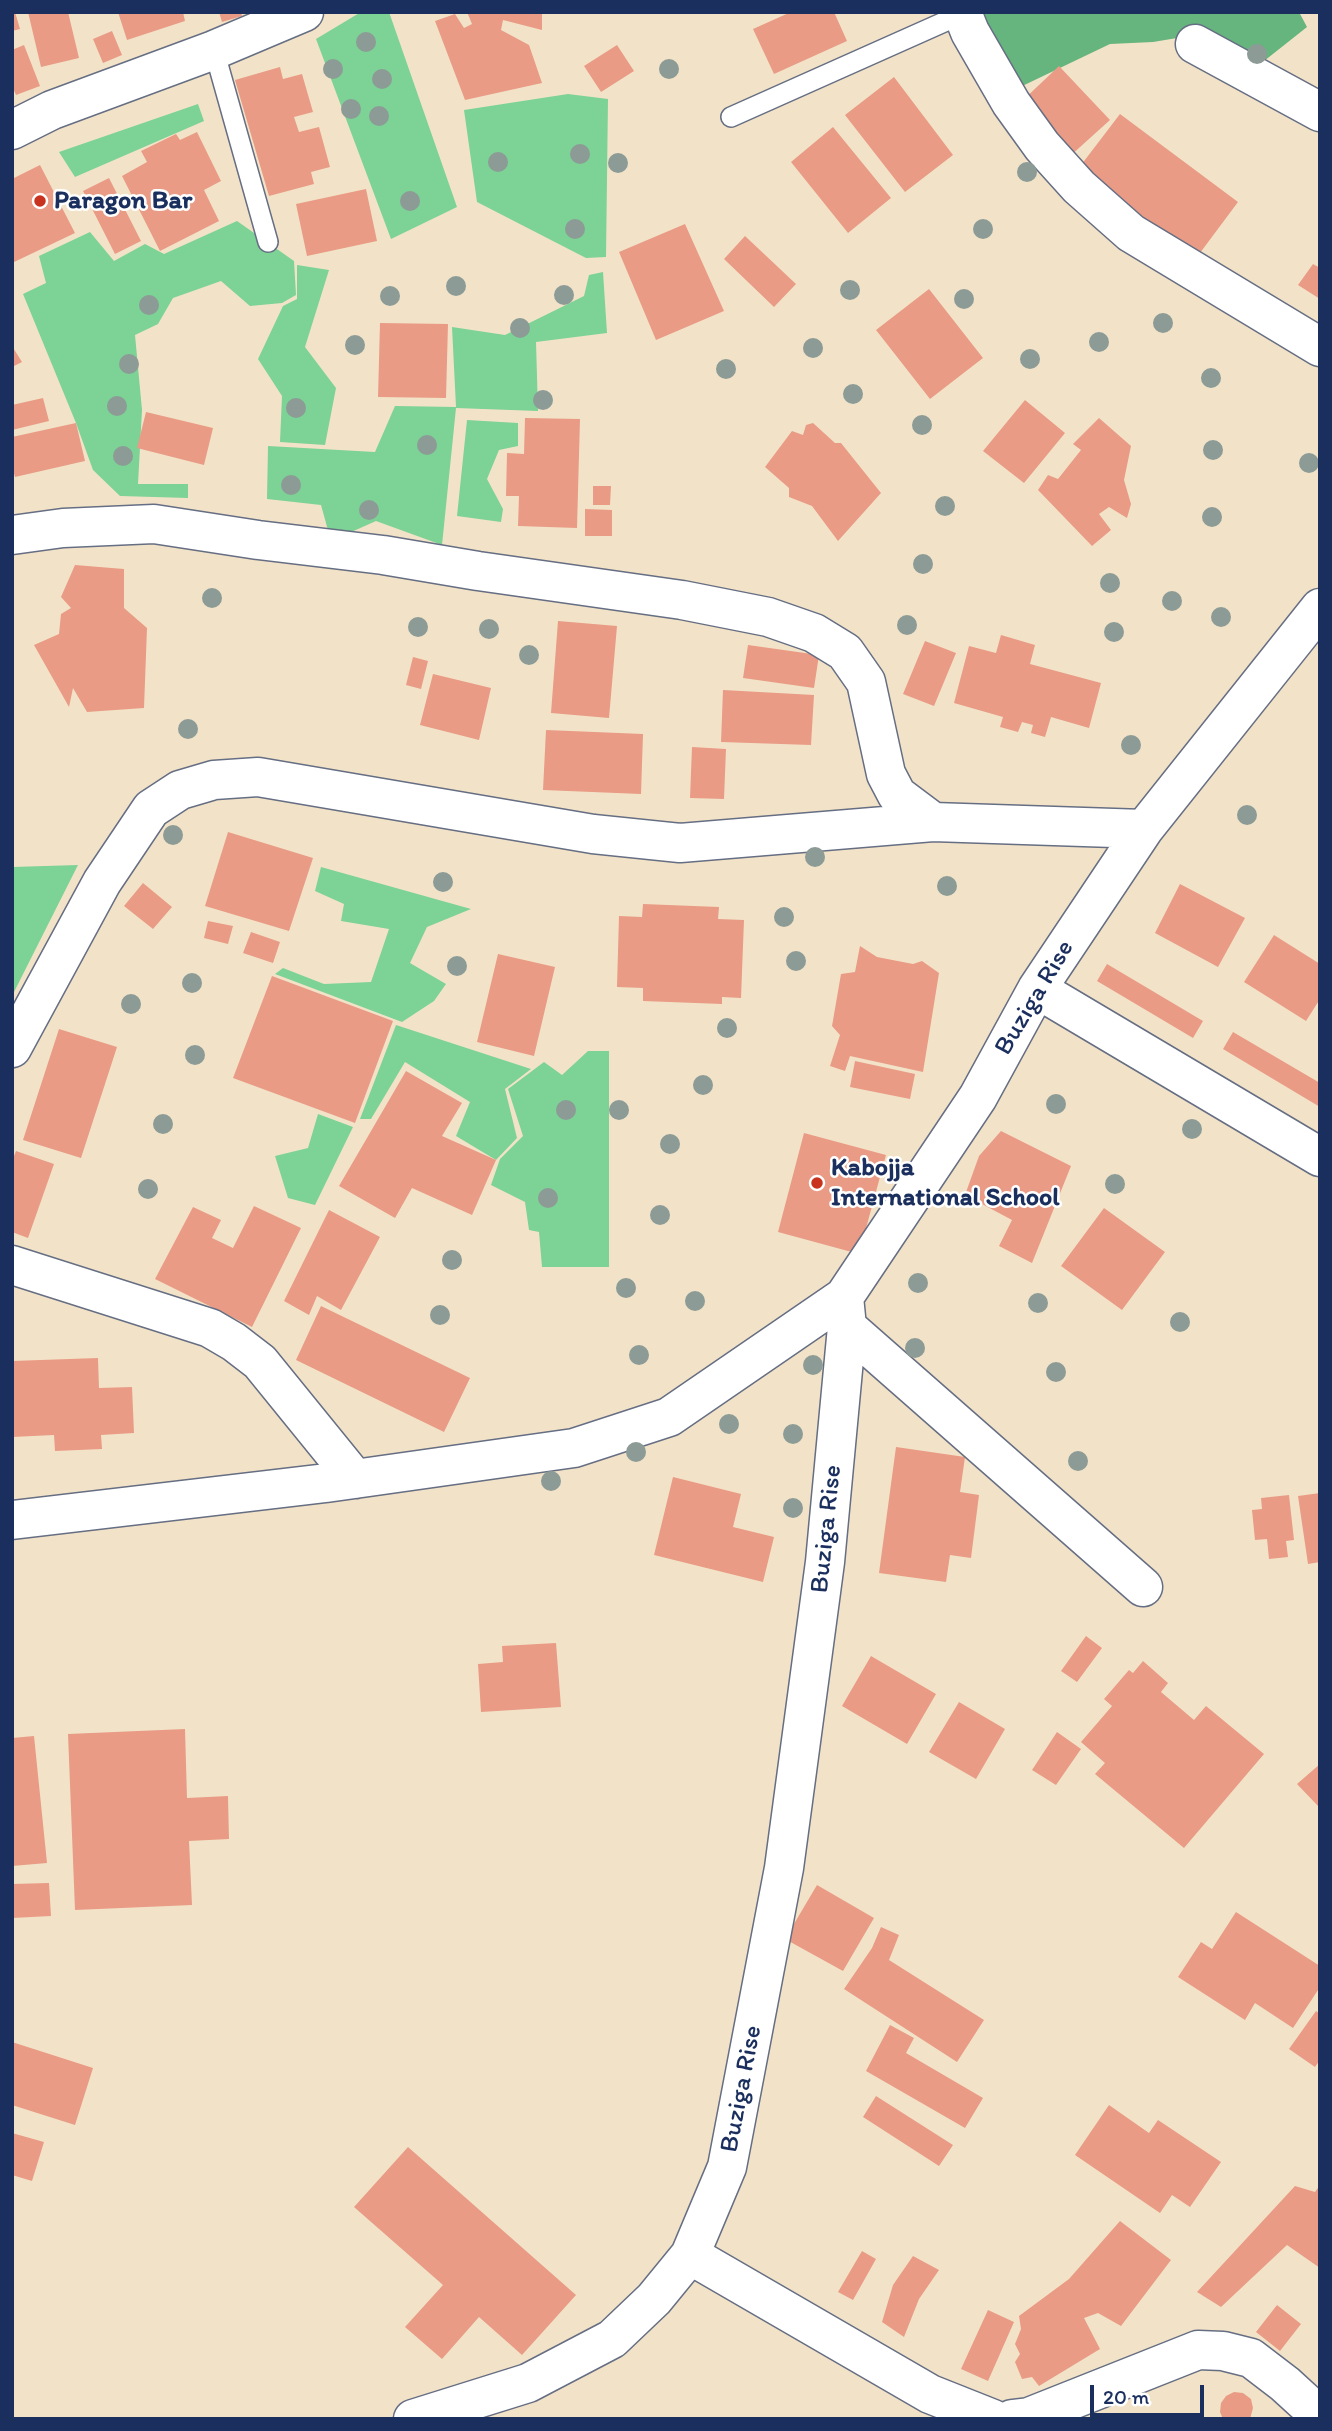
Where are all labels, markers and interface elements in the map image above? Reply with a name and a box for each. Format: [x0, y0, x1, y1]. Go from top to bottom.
place label: Paragon Bar [54, 185, 192, 217]
marker: Paragon Bar [32, 193, 48, 209]
street label: Buziga Rise [988, 935, 1082, 1061]
place label: Kabojja International School [831, 1152, 1060, 1214]
marker: Kabojja International School [809, 1175, 825, 1191]
street label: Buziga Rise [805, 1463, 849, 1595]
street label: Buziga Rise [714, 2023, 770, 2155]
scale bar [1094, 2372, 1208, 2416]
text: 20 m [1103, 2384, 1149, 2409]

